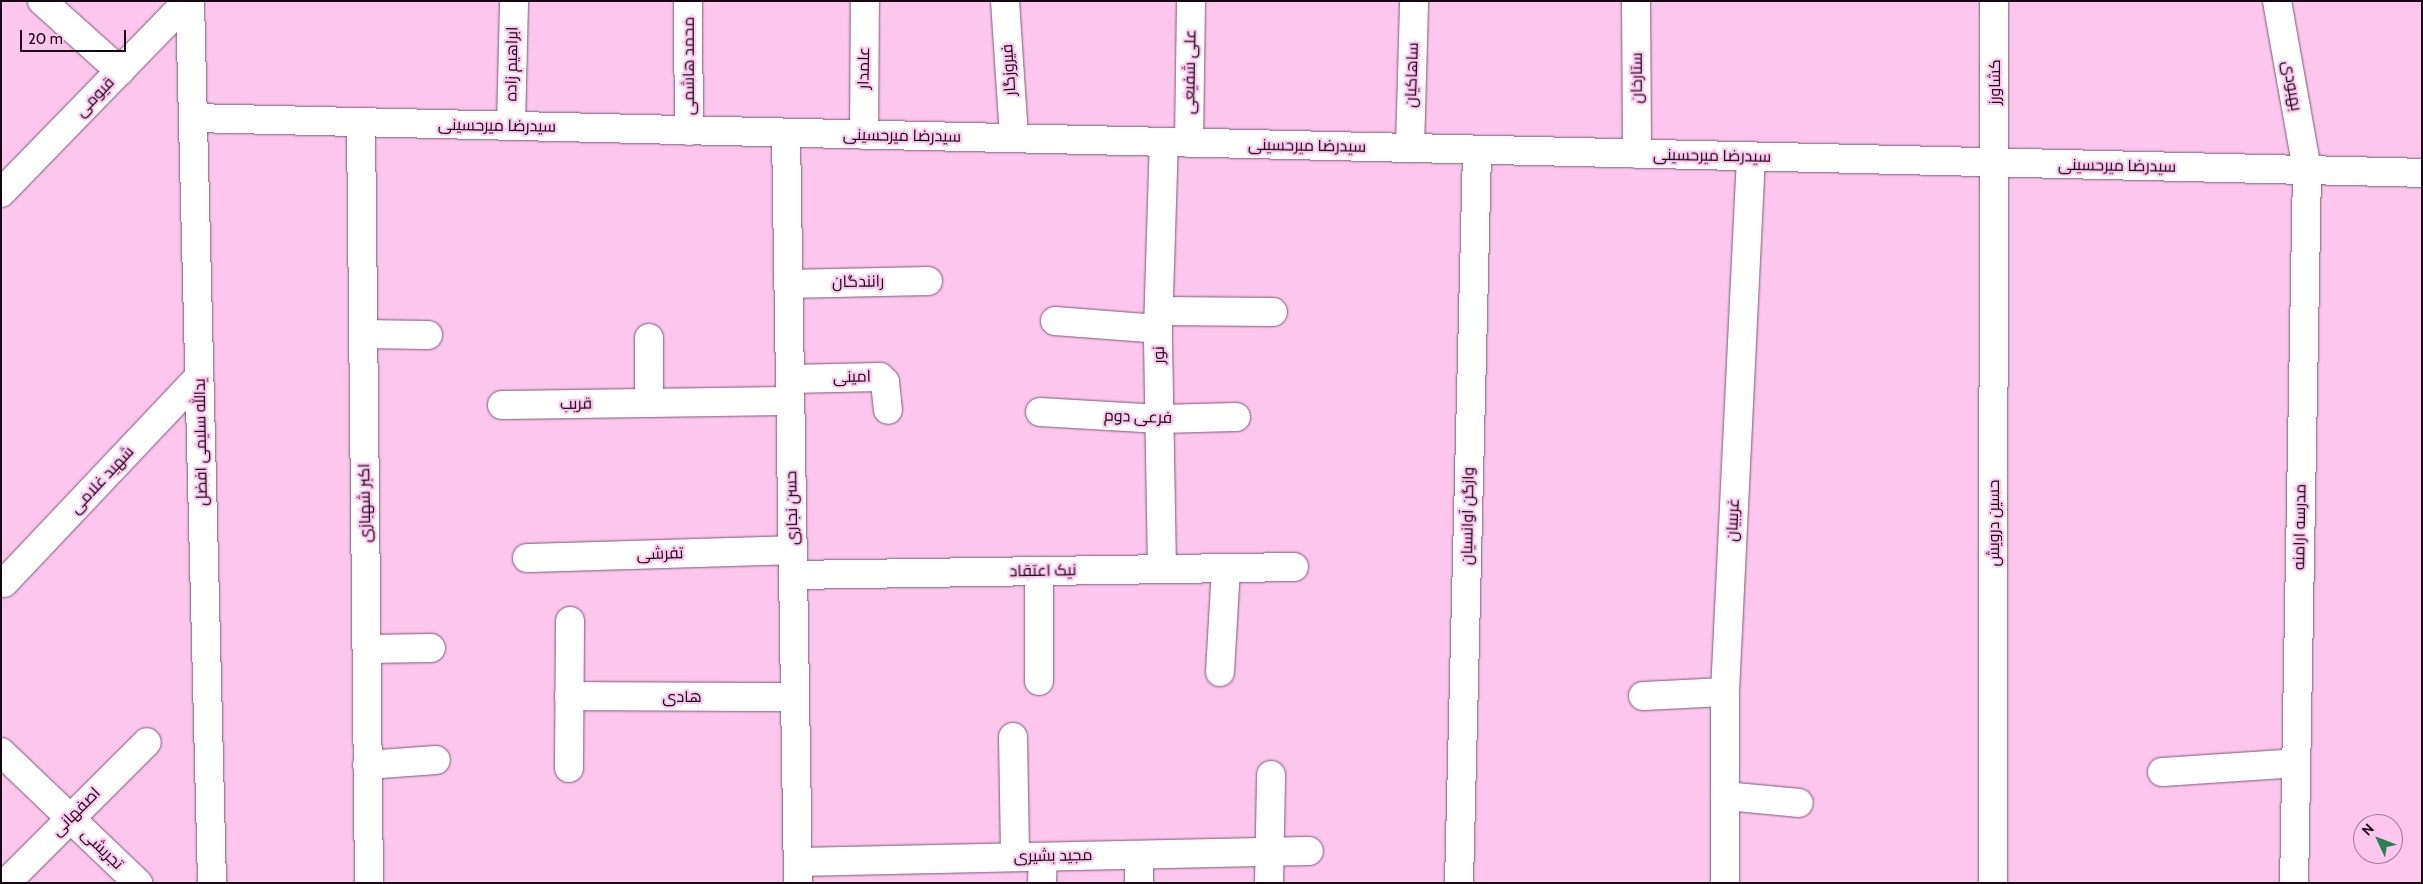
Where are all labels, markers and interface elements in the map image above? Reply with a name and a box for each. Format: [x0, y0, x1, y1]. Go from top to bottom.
street label: محمد هاشمی [679, 17, 699, 115]
scale bar [22, 20, 129, 52]
street label: ابراهیم زاده [502, 26, 522, 102]
text: 20 m [28, 30, 63, 48]
street label: علی شفیعی [1180, 30, 1200, 114]
street label: ساهاکیان [1401, 42, 1423, 108]
street label: فیروزگار [998, 43, 1020, 97]
street label: علمدار [854, 47, 874, 89]
street label: ستارخان [1627, 52, 1647, 104]
street label: کشاورز [1985, 59, 2005, 105]
street label: بهبودی [2278, 59, 2306, 113]
street label: قیومی [71, 73, 119, 121]
street label: سیدرضا میرحسینی [438, 115, 556, 137]
street label: سیدرضا میرحسینی [843, 125, 961, 147]
street label: سیدرضا میرحسینی [1248, 135, 1366, 157]
street label: سیدرضا میرحسینی [1653, 145, 1771, 167]
street label: سیدرضا میرحسینی [2058, 155, 2176, 177]
street label: رانندگان [832, 272, 884, 292]
street label: نور [1149, 346, 1169, 364]
street label: امینی [833, 367, 871, 387]
street label: یدالله سلیمی افضل [190, 378, 212, 506]
street label: قریب [560, 394, 592, 414]
street label: فرعی دوم [1104, 406, 1172, 428]
street label: شهید غلامی [66, 442, 138, 518]
street label: اکبر شهبازی [355, 463, 375, 543]
street label: وازگن آوانسیان [1458, 467, 1478, 565]
street label: حسن نجاری [782, 471, 802, 545]
street label: حسین درویش [1984, 479, 2004, 567]
street label: مدرسه ارامنه [2290, 484, 2310, 570]
street label: غریبیان [1722, 498, 1744, 542]
street label: تفرشی [636, 544, 684, 564]
street label: نیک اعتقاد [1009, 561, 1077, 581]
street label: هادی [662, 687, 702, 707]
street label: اصفهانی [48, 784, 104, 840]
north arrow [2353, 814, 2403, 864]
text: N [2358, 820, 2378, 839]
street label: تجریشی [77, 824, 127, 874]
street label: مجید بشیری [1014, 846, 1092, 866]

